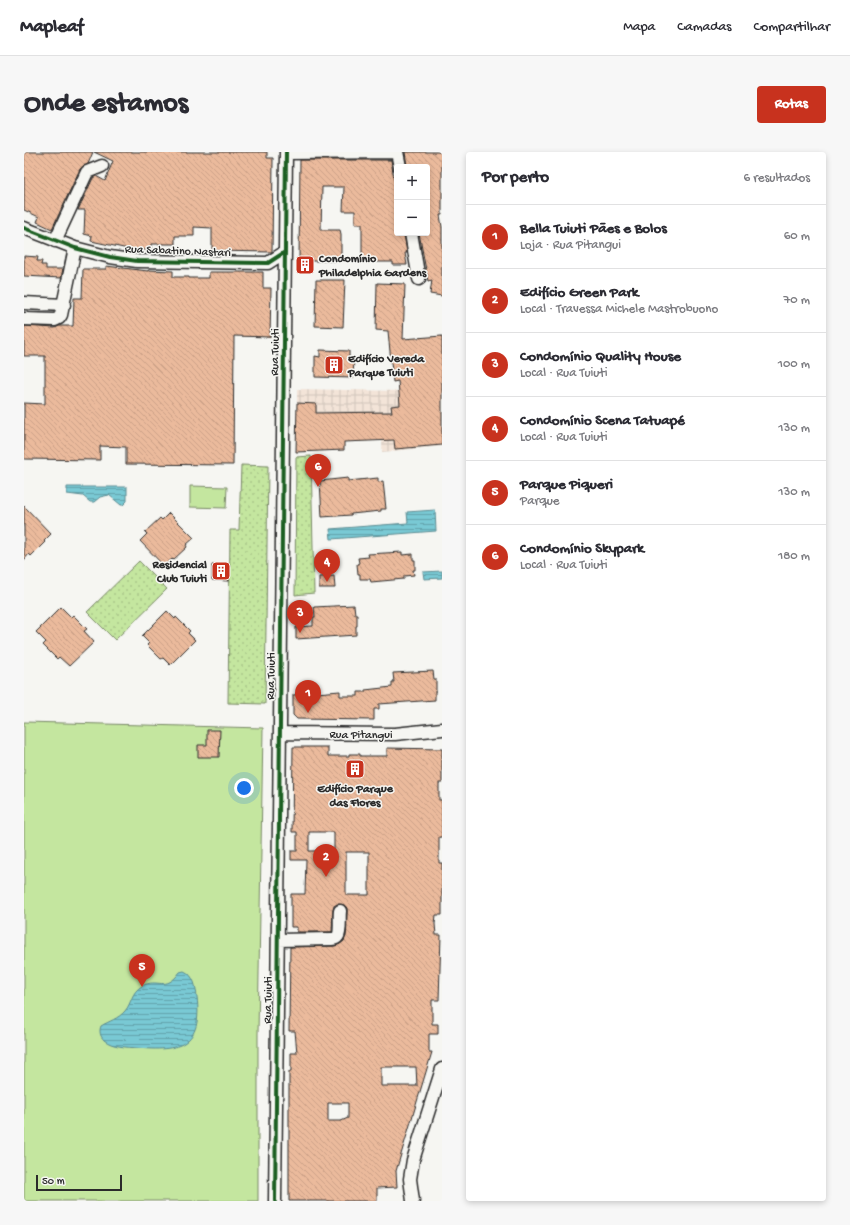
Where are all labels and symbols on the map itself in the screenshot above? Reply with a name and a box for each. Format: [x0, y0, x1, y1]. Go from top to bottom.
street label: Rua Sabatino Nastari [125, 243, 232, 261]
place label: Condomínio Philadelphia Gardens [318, 253, 427, 281]
building icon: Condomínio Philadelphia Gardens [294, 254, 316, 276]
street label: Rua Tuiuti [269, 328, 283, 376]
place label: Edifício Vereda Parque Tuiuti [347, 353, 425, 381]
building icon: Edifício Vereda Parque Tuiuti [323, 354, 345, 376]
pin: 6 [305, 454, 331, 487]
pin: 4 [314, 549, 340, 582]
place label: Residencial Club Tuiuti [152, 559, 207, 587]
building icon: Residencial Club Tuiuti [210, 560, 232, 582]
pin: 3 [287, 600, 313, 633]
street label: Rua Tuiuti [265, 652, 279, 700]
pin: 1 [295, 680, 321, 713]
street label: Rua Pitangui [330, 729, 393, 743]
building icon: Edifício Parque das Flores [344, 758, 366, 780]
your location [234, 778, 254, 798]
place label: Edifício Parque das Flores [316, 783, 394, 811]
pin: 2 [313, 844, 339, 877]
pin: 5 [129, 954, 155, 987]
street label: Rua Tuiuti [262, 976, 276, 1024]
scale bar [36, 1173, 122, 1192]

